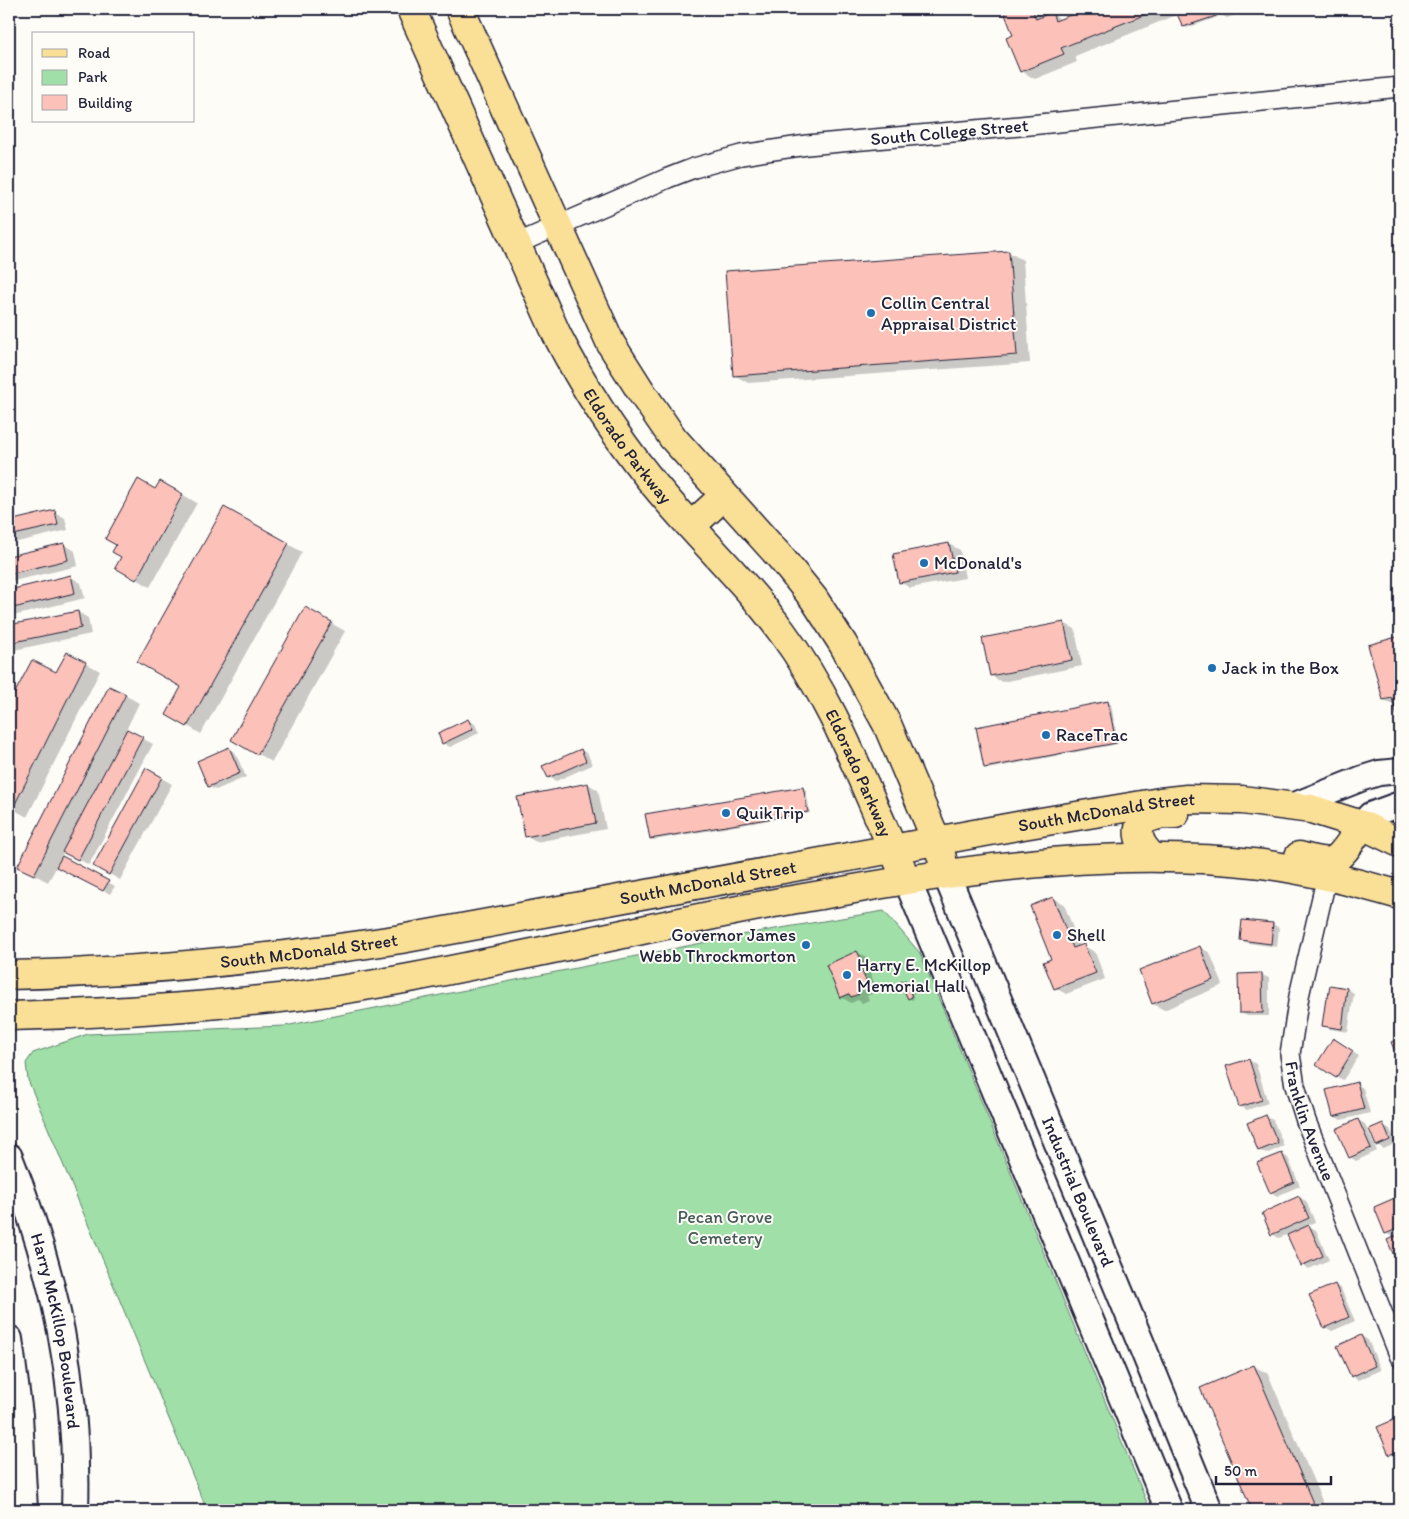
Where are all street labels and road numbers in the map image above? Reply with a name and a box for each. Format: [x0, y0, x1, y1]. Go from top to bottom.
street label: South College Street [869, 114, 1030, 150]
street label: Eldorado Parkway [578, 384, 677, 509]
street label: Eldorado Parkway [820, 705, 897, 841]
street label: South McDonald Street [1016, 788, 1196, 837]
street label: South McDonald Street [618, 856, 798, 910]
street label: South McDonald Street [219, 929, 399, 973]
street label: Franklin Avenue [1280, 1060, 1340, 1184]
street label: Industrial Boulevard [1037, 1113, 1119, 1270]
street label: Harry McKillop Boulevard [26, 1230, 85, 1430]

